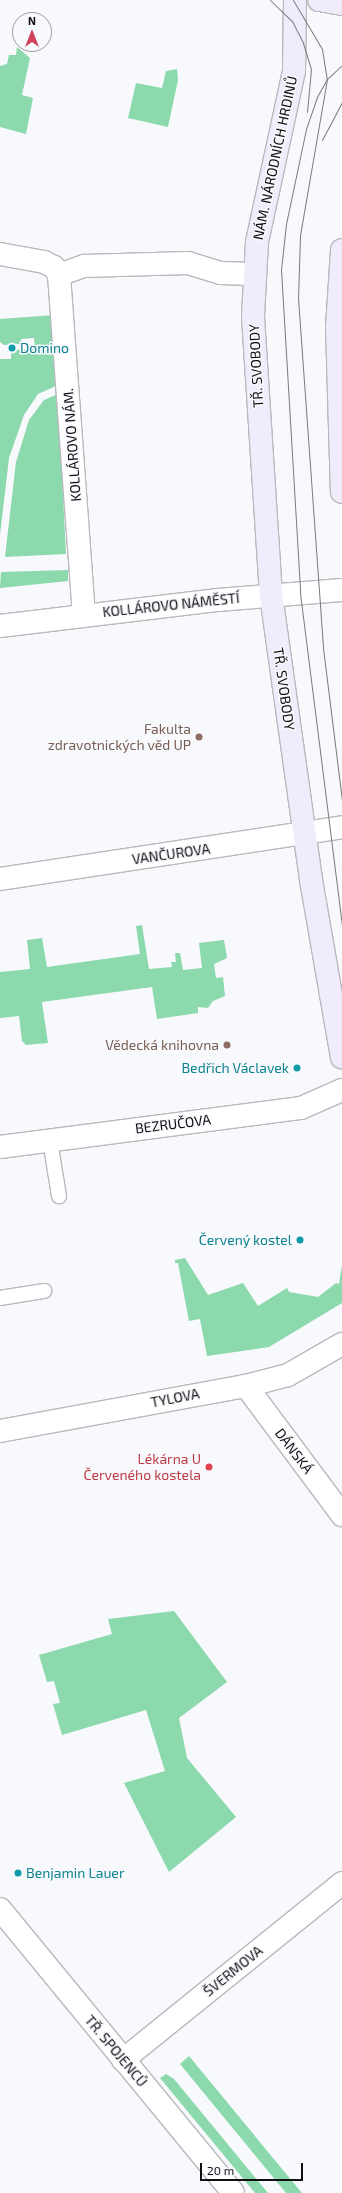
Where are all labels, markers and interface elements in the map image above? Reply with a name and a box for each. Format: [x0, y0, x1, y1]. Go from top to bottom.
north arrow [12, 12, 52, 52]
text: N [28, 14, 36, 27]
street label: NÁM. NÁRODNÍCH HRDINŮ [249, 74, 301, 242]
street label: TŘ. SVOBODY [245, 324, 267, 408]
place label: Domino [20, 340, 69, 356]
marker: Domino [7, 343, 17, 353]
street label: KOLLÁROVO NÁM. [60, 388, 84, 502]
street label: KOLLÁROVO NÁMĚSTÍ [102, 589, 240, 621]
street label: TŘ. SVOBODY [270, 646, 298, 732]
place label: Fakulta zdravotnických věd UP [47, 721, 191, 754]
marker: Fakulta zdravotnických věd UP [194, 732, 204, 742]
street label: VANČUROVA [131, 840, 211, 868]
place label: Vědecká knihovna [105, 1037, 219, 1053]
marker: Vědecká knihovna [222, 1040, 232, 1050]
place label: Bedřich Václavek [181, 1060, 289, 1076]
marker: Bedřich Václavek [292, 1063, 302, 1073]
street label: BEZRUČOVA [134, 1111, 212, 1137]
place label: Červený kostel [198, 1232, 292, 1248]
marker: Červený kostel [295, 1235, 305, 1245]
street label: TYLOVA [149, 1385, 201, 1411]
street label: DÁNSKÁ [271, 1425, 317, 1477]
place label: Lékárna U Červeného kostela [83, 1451, 201, 1484]
marker: Lékárna U Červeného kostela [204, 1462, 214, 1472]
place label: Benjamin Lauer [26, 1865, 125, 1881]
marker: Benjamin Lauer [13, 1868, 23, 1878]
street label: ŠVERMOVA [200, 1942, 266, 2000]
street label: TŘ. SPOJENCŮ [81, 2012, 151, 2090]
scale bar [202, 2155, 305, 2181]
text: 20 m [207, 2163, 234, 2177]

